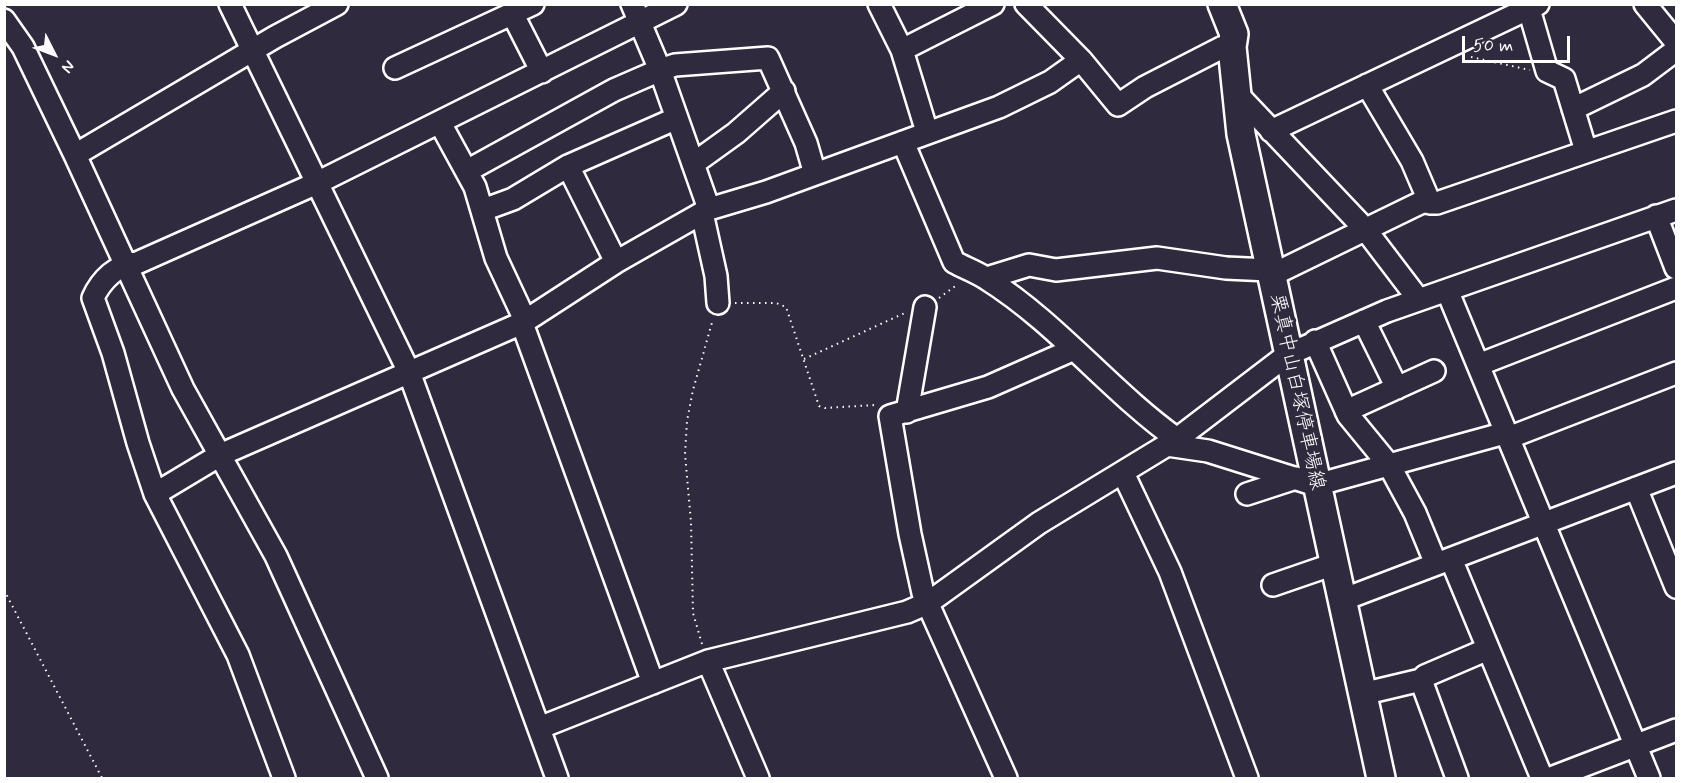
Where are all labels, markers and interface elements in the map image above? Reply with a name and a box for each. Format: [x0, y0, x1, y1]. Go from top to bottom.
north arrow [24, 24, 84, 84]
scale bar [1465, 24, 1573, 62]
text: 50 m [1473, 34, 1513, 58]
text: N [56, 55, 79, 77]
street label: 栗真中山白塚停車場線 [1263, 292, 1329, 492]

